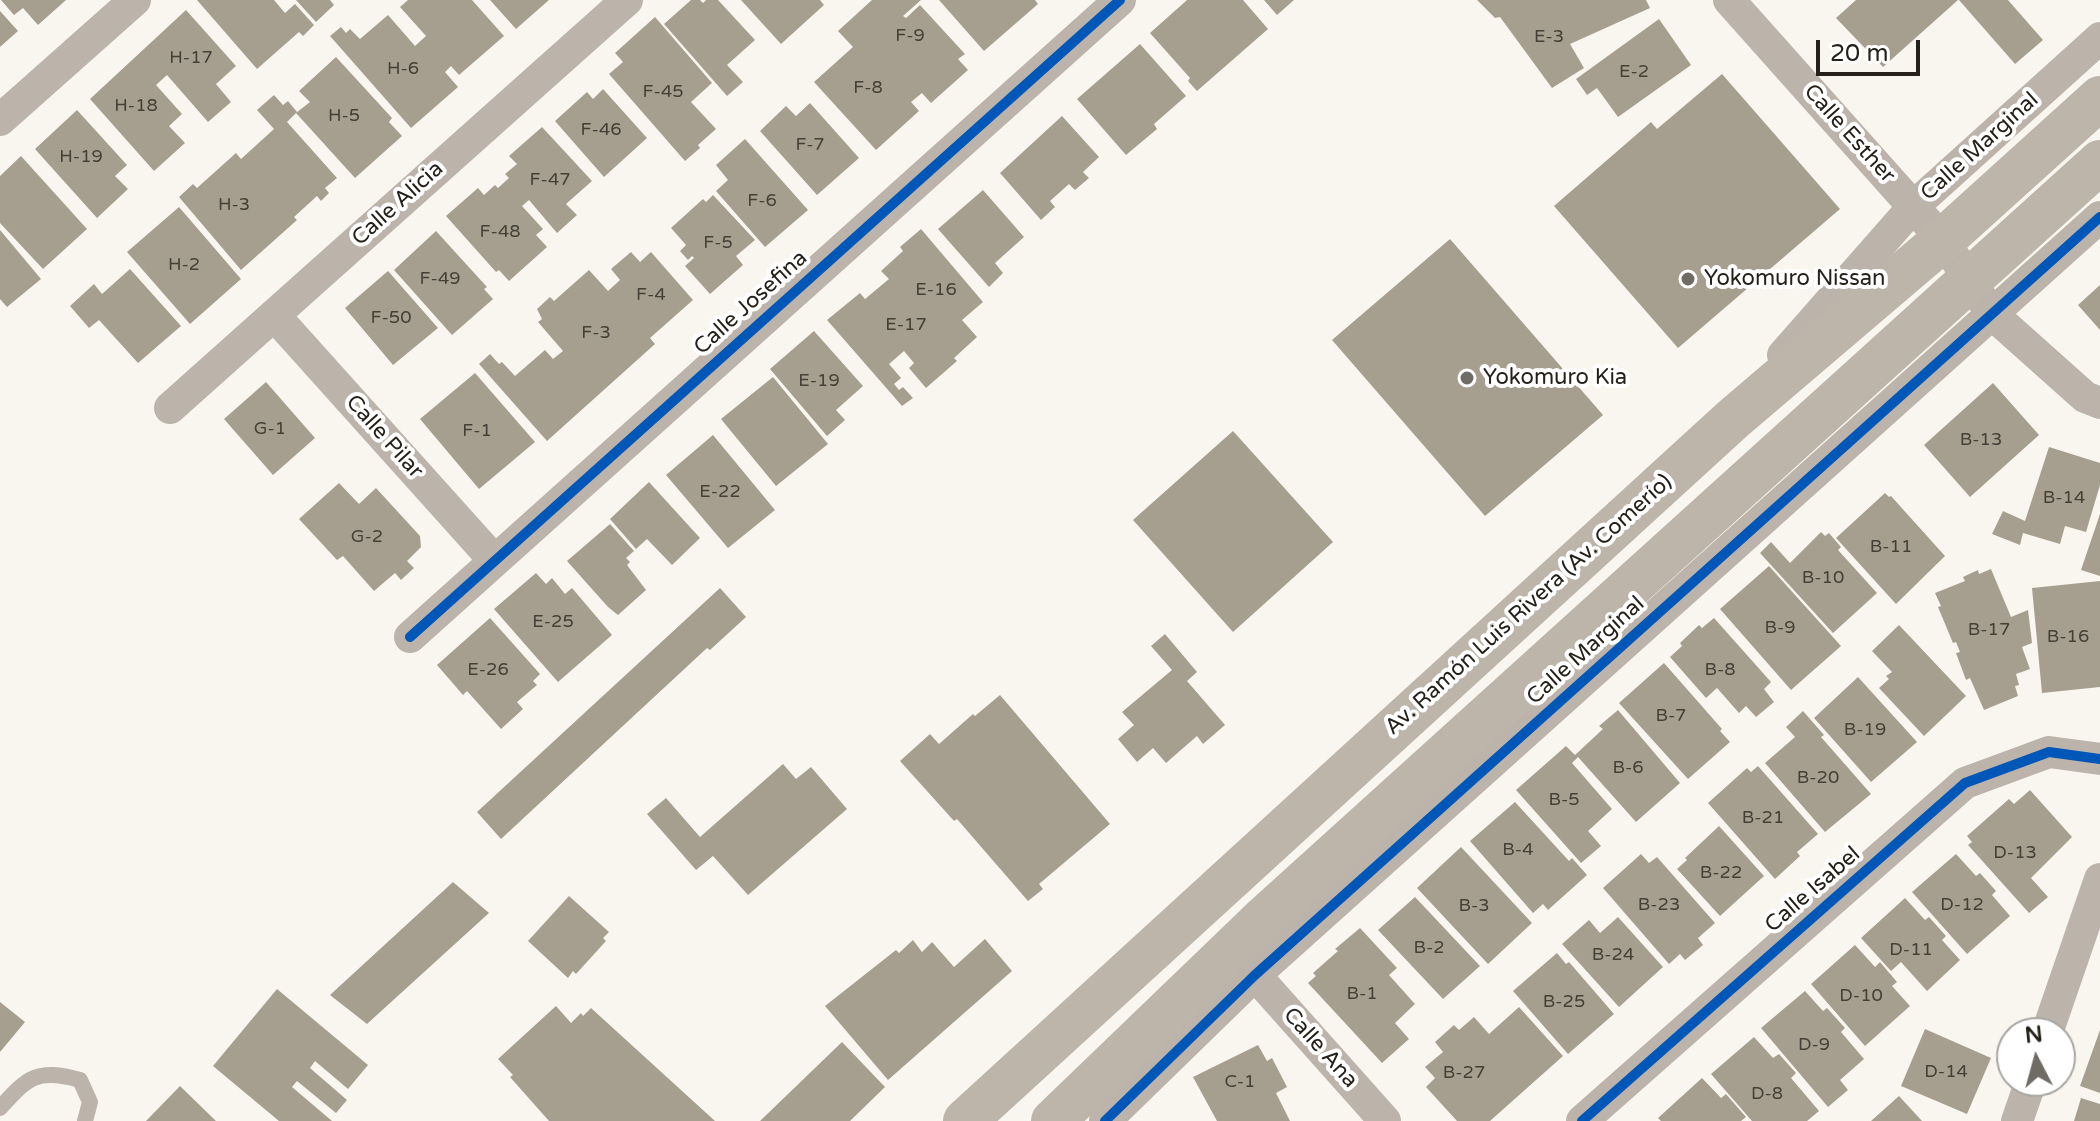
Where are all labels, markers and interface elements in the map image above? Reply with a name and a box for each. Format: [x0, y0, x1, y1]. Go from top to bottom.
scale bar [1820, 24, 1924, 74]
house number: F-9 [895, 25, 925, 47]
house number: E-3 [1534, 26, 1564, 48]
text: 20 m [1830, 39, 1888, 68]
house number: H-17 [169, 47, 213, 69]
house number: H-6 [387, 58, 419, 80]
house number: E-2 [1619, 61, 1649, 83]
house number: F-8 [853, 77, 883, 99]
street label: Calle Esther [1798, 79, 1900, 189]
house number: F-45 [642, 81, 684, 103]
street label: Calle Marginal [1916, 87, 2044, 207]
house number: H-18 [114, 95, 158, 117]
house number: H-5 [328, 105, 360, 127]
house number: F-46 [580, 119, 622, 141]
house number: F-7 [795, 134, 825, 156]
house number: H-19 [59, 146, 103, 168]
street label: Calle Alicia [347, 156, 449, 252]
house number: F-47 [529, 169, 571, 191]
house number: F-6 [747, 190, 777, 212]
house number: H-3 [218, 194, 250, 216]
house number: F-48 [479, 221, 521, 243]
house number: F-5 [703, 232, 733, 254]
street label: Calle Josefina [689, 245, 813, 361]
house number: H-2 [168, 254, 200, 276]
place label: Yokomuro Nissan [1704, 266, 1885, 292]
house number: F-49 [419, 268, 461, 290]
marker: Yokomuro Nissan [1679, 270, 1697, 288]
house number: E-16 [915, 279, 957, 301]
house number: F-4 [636, 284, 666, 306]
house number: F-50 [371, 307, 411, 329]
house number: E-17 [885, 314, 927, 336]
house number: F-3 [581, 322, 611, 344]
place label: Yokomuro Kia [1483, 365, 1627, 391]
marker: Yokomuro Kia [1458, 369, 1476, 387]
house number: E-19 [798, 370, 840, 392]
street label: Calle Pilar [340, 390, 428, 484]
house number: G-1 [254, 418, 286, 440]
house number: F-1 [462, 420, 492, 442]
house number: B-13 [1960, 429, 2002, 451]
street label: Av. Ramón Luis Rivera (Av. Comerío) [1380, 469, 1678, 741]
house number: E-22 [699, 481, 741, 503]
house number: B-14 [2043, 487, 2085, 509]
house number: G-2 [351, 526, 383, 548]
house number: B-11 [1870, 536, 1912, 558]
house number: B-10 [1802, 567, 1844, 589]
street label: Calle Marginal [1522, 591, 1650, 711]
house number: E-25 [532, 611, 574, 633]
house number: B-9 [1764, 617, 1796, 639]
house number: B-17 [1968, 619, 2010, 641]
house number: B-16 [2047, 626, 2089, 648]
house number: E-26 [467, 659, 509, 681]
house number: B-8 [1704, 659, 1736, 681]
house number: B-7 [1656, 705, 1686, 727]
house number: B-19 [1844, 719, 1886, 741]
house number: B-6 [1612, 757, 1644, 779]
house number: B-20 [1797, 767, 1839, 789]
house number: B-5 [1548, 789, 1580, 811]
house number: B-21 [1742, 807, 1784, 829]
house number: B-4 [1502, 839, 1534, 861]
street label: Calle Isabel [1760, 841, 1866, 939]
house number: D-13 [1993, 842, 2037, 864]
house number: B-22 [1700, 862, 1742, 884]
house number: B-23 [1638, 894, 1680, 916]
house number: D-12 [1940, 894, 1984, 916]
house number: B-3 [1458, 895, 1490, 917]
house number: B-2 [1413, 937, 1445, 959]
house number: D-11 [1889, 939, 1933, 961]
house number: B-24 [1592, 944, 1634, 966]
house number: B-1 [1346, 983, 1378, 1005]
house number: D-10 [1839, 985, 1883, 1007]
house number: B-25 [1543, 991, 1585, 1013]
street label: Calle Ana [1277, 1002, 1363, 1094]
north arrow [1996, 1017, 2076, 1097]
text: N [2024, 1021, 2044, 1049]
house number: D-9 [1798, 1034, 1830, 1056]
house number: D-14 [1924, 1061, 1968, 1083]
house number: B-27 [1443, 1062, 1485, 1084]
house number: C-1 [1225, 1071, 1255, 1093]
house number: D-8 [1751, 1083, 1783, 1105]

